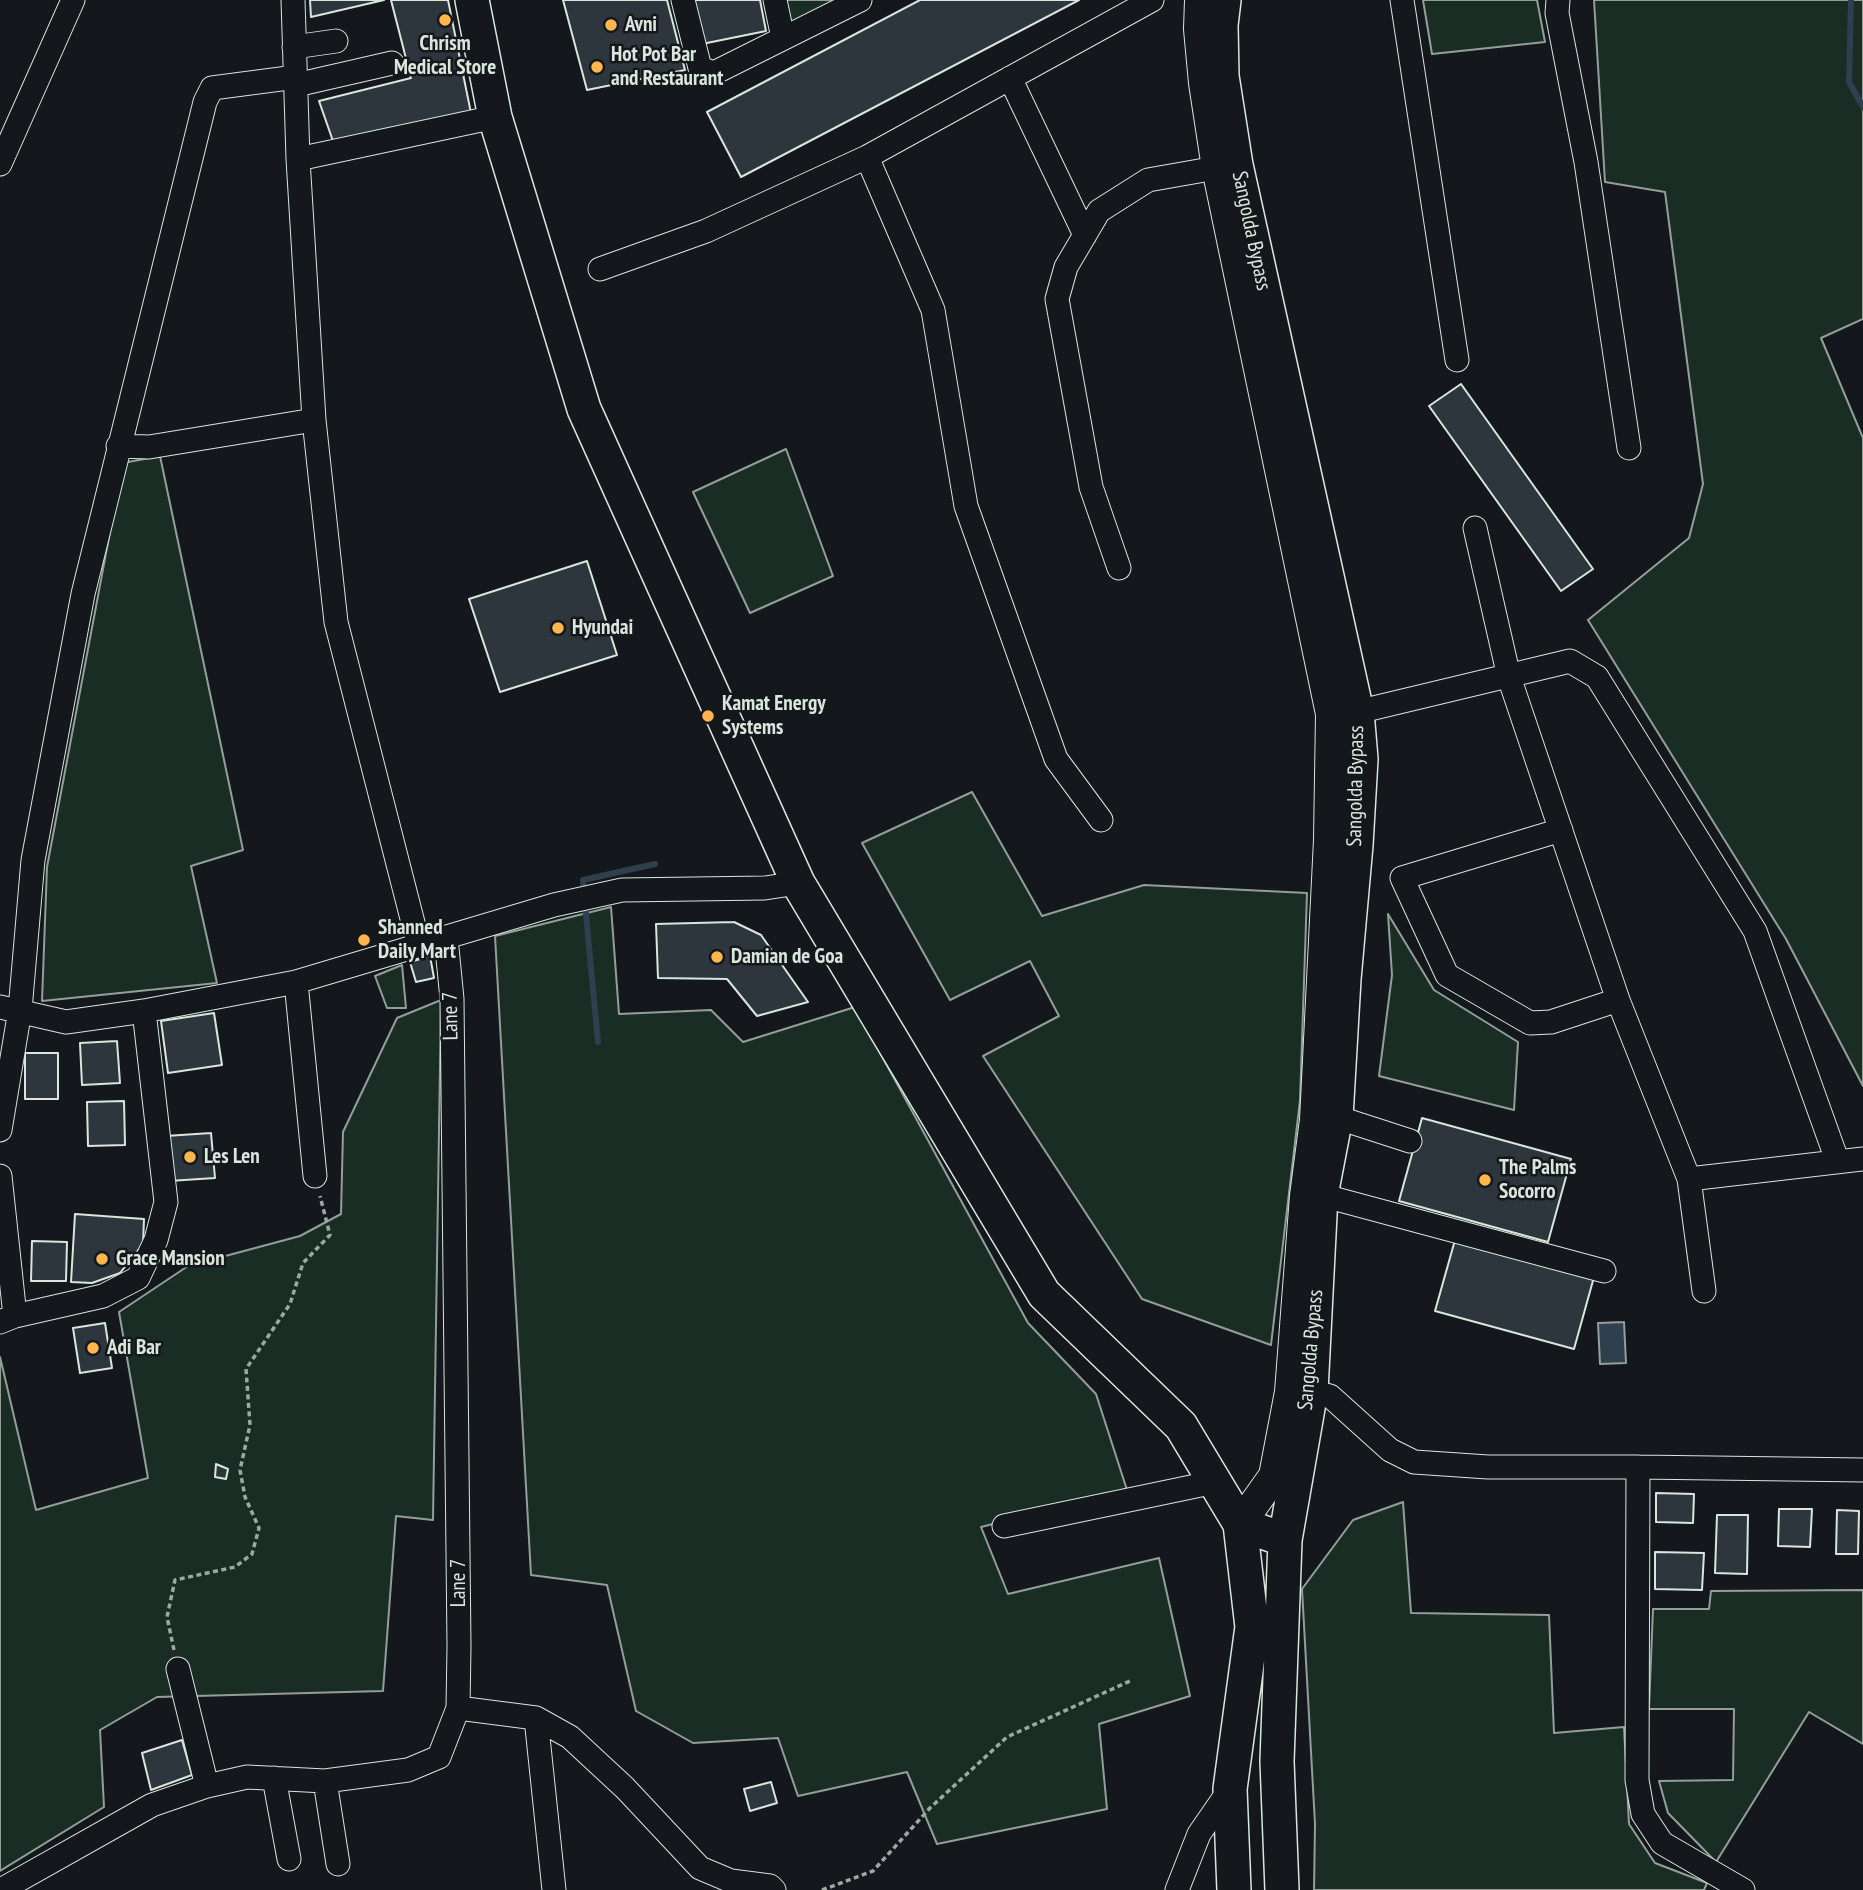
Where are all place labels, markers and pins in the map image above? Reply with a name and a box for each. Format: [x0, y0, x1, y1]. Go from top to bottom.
marker: Chrism Medical Store [437, 12, 453, 28]
place label: Avni [625, 12, 657, 38]
marker: Avni [603, 17, 619, 33]
place label: Chrism Medical Store [394, 31, 496, 81]
place label: Hot Pot Bar and Restaurant [611, 42, 723, 92]
marker: Hot Pot Bar and Restaurant [589, 59, 605, 75]
place label: Hyundai [572, 615, 633, 641]
marker: Hyundai [550, 620, 566, 636]
place label: Kamat Energy Systems [722, 691, 826, 741]
marker: Kamat Energy Systems [700, 708, 716, 724]
place label: Shanned Daily Mart [378, 915, 456, 965]
marker: Shanned Daily Mart [356, 932, 372, 948]
place label: Damian de Goa [731, 944, 843, 970]
marker: Damian de Goa [709, 949, 725, 965]
place label: Les Len [204, 1144, 260, 1170]
marker: Les Len [182, 1149, 198, 1165]
place label: The Palms Socorro [1499, 1155, 1576, 1205]
marker: The Palms Socorro [1477, 1172, 1493, 1188]
place label: Grace Mansion [116, 1246, 225, 1272]
marker: Grace Mansion [94, 1251, 110, 1267]
place label: Adi Bar [107, 1335, 161, 1361]
marker: Adi Bar [85, 1340, 101, 1356]

